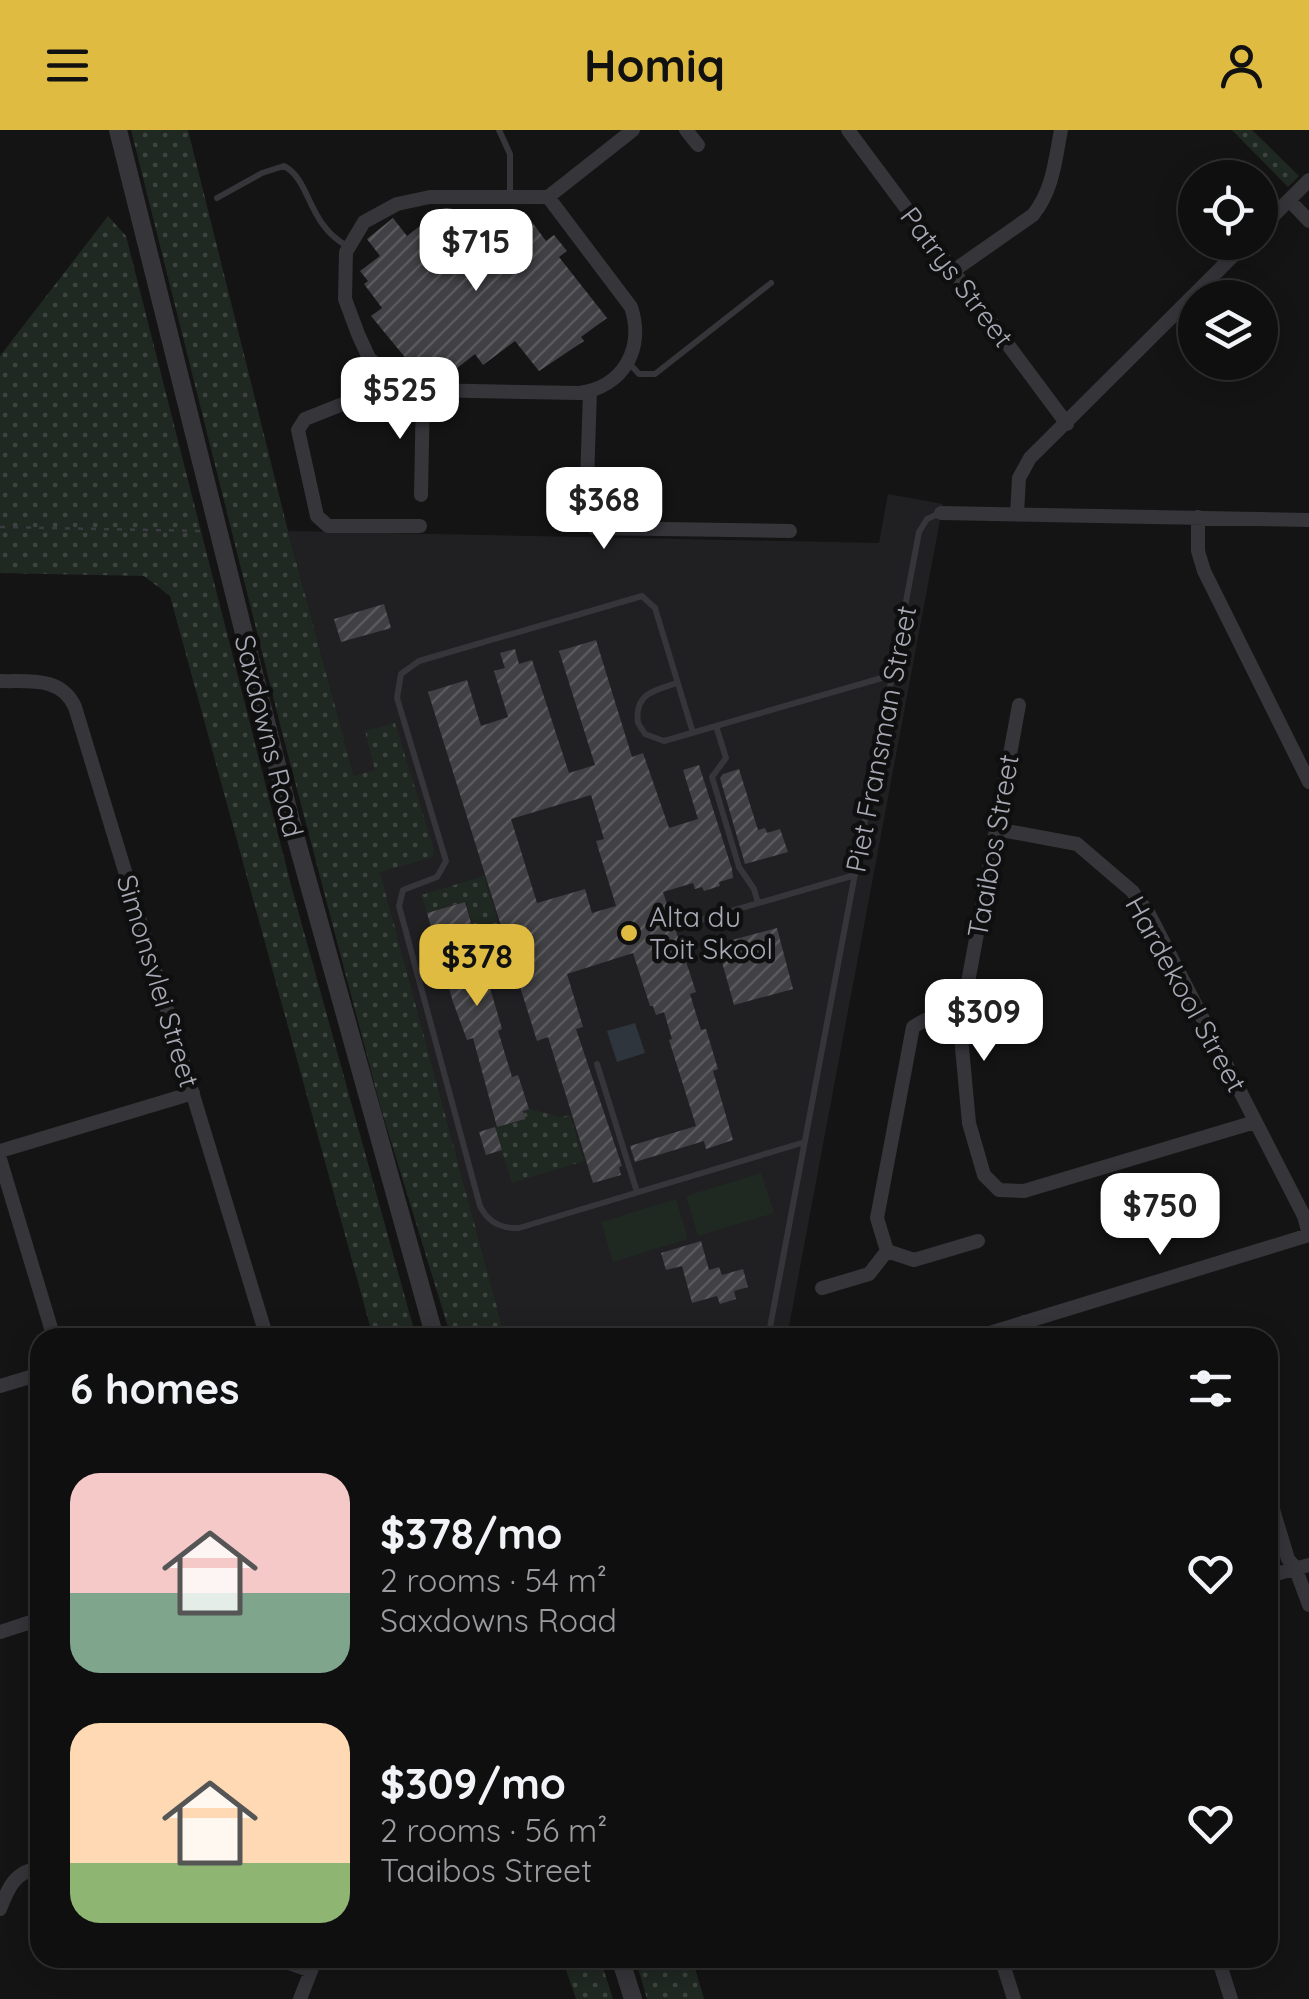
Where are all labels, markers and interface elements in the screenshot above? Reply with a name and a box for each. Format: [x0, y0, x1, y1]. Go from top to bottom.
text: Homiq [584, 37, 725, 93]
icon: menu [40, 38, 95, 93]
icon: person [1214, 38, 1269, 93]
map controls [1178, 160, 1278, 380]
button: locate [1178, 160, 1278, 260]
street label: Patrys Street [893, 200, 1022, 354]
pin: $715 [417, 209, 535, 294]
text: $715 [442, 221, 510, 261]
button: layers [1178, 280, 1278, 380]
pin: $525 [341, 357, 459, 442]
text: $525 [363, 369, 437, 409]
pin: $368 [545, 467, 663, 552]
text: $368 [568, 479, 640, 519]
street label: Piet Fransman Street [837, 603, 924, 875]
street label: Saxdowns Road [227, 631, 312, 841]
street label: Taaibos Street [959, 752, 1026, 940]
street label: Simonsvlei Street [110, 870, 207, 1091]
street label: Hardekool Street [1118, 890, 1255, 1098]
place label: Alta du Toit Skool [649, 899, 773, 966]
marker: Alta du Toit Skool [618, 922, 640, 944]
pin: $378 [418, 924, 536, 1009]
text: $378 [441, 936, 513, 976]
pin: $309 [925, 979, 1043, 1064]
text: $309 [947, 991, 1021, 1031]
pin: $750 [1101, 1173, 1219, 1258]
text: $750 [1123, 1185, 1197, 1225]
icon: filters [1183, 1361, 1238, 1416]
text: 6 homes [70, 1362, 240, 1415]
text: $378/mo [380, 1507, 563, 1560]
icon: home [150, 1513, 270, 1633]
icon: heart [1183, 1546, 1238, 1601]
text: 2 rooms · 54 m² [380, 1560, 607, 1600]
text: Saxdowns Road [380, 1600, 617, 1640]
text: $309/mo [380, 1757, 566, 1810]
icon: home [150, 1763, 270, 1883]
icon: heart [1183, 1796, 1238, 1851]
text: 2 rooms · 56 m² [380, 1810, 607, 1850]
text: Taaibos Street [380, 1850, 592, 1890]

